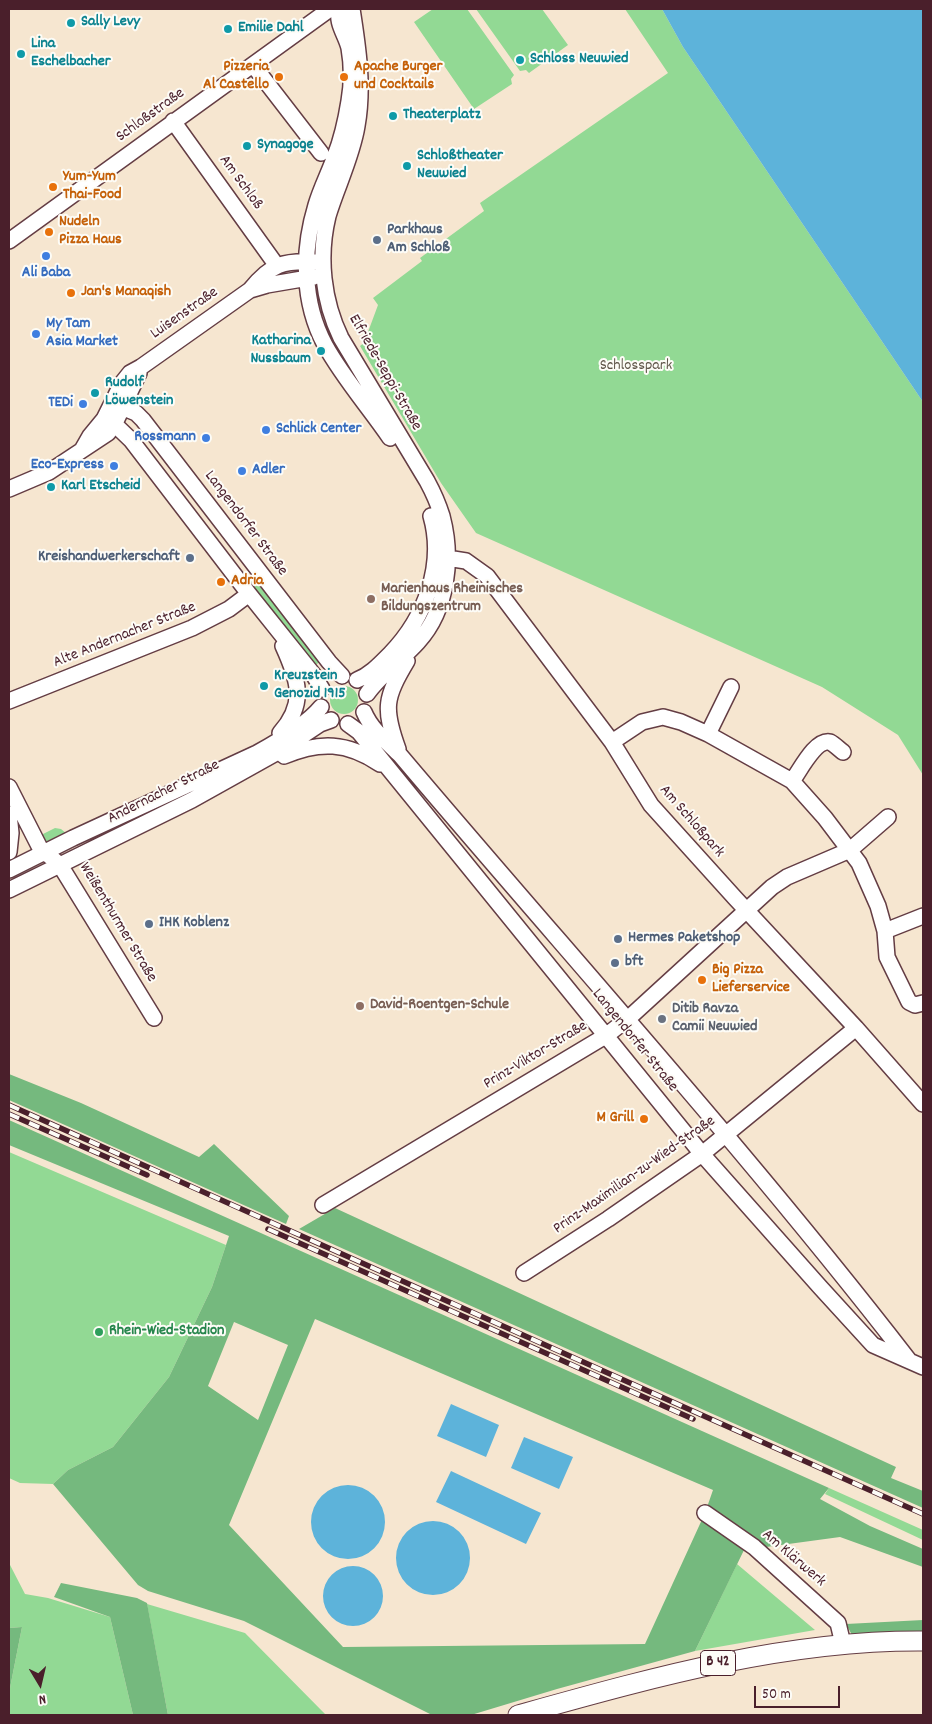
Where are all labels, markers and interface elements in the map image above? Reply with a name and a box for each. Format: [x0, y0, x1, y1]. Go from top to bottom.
place label: Sally Levy [81, 13, 140, 33]
marker: Sally Levy [65, 17, 77, 29]
place label: Emilie Dahl [238, 19, 304, 39]
marker: Emilie Dahl [222, 23, 234, 35]
place label: Lina Eschelbacher [31, 35, 111, 73]
marker: Lina Eschelbacher [15, 48, 27, 60]
place label: Schloss Neuwied [530, 50, 628, 70]
marker: Schloss Neuwied [514, 54, 526, 66]
place label: Pizzeria Al Castello [203, 58, 269, 96]
place label: Apache Burger und Cocktails [354, 58, 442, 96]
marker: Pizzeria Al Castello [273, 71, 285, 83]
marker: Apache Burger und Cocktails [338, 71, 350, 83]
street label: Schloßstraße [113, 85, 189, 147]
place label: Theaterplatz [403, 106, 481, 126]
marker: Theaterplatz [387, 110, 399, 122]
place label: Synagoge [257, 136, 314, 156]
marker: Synagoge [241, 140, 253, 152]
place label: Schloßtheater Neuwied [417, 147, 503, 185]
street label: Am Schloß [214, 152, 266, 214]
marker: Schloßtheater Neuwied [401, 160, 413, 172]
place label: Yum-Yum Thai-Food [63, 168, 122, 206]
marker: Yum-Yum Thai-Food [47, 181, 59, 193]
place label: Nudeln Pizza Haus [59, 213, 122, 251]
place label: Parkhaus Am Schloß [387, 221, 450, 259]
marker: Nudeln Pizza Haus [43, 226, 55, 238]
marker: Parkhaus Am Schloß [371, 234, 383, 246]
marker: Ali Baba [40, 250, 52, 262]
place label: Ali Baba [22, 264, 70, 284]
place label: Jan's Manaqish [81, 283, 171, 303]
street label: Luisenstraße [147, 284, 223, 344]
marker: Jan's Manaqish [65, 287, 77, 299]
street label: Elfriede-Seppi-Straße [343, 312, 425, 434]
place label: My Tam Asia Market [46, 315, 118, 353]
marker: My Tam Asia Market [30, 328, 42, 340]
place label: Katharina Nussbaum [250, 332, 311, 370]
marker: Katharina Nussbaum [315, 345, 327, 357]
park label: Schlosspark [600, 357, 672, 377]
place label: Rudolf Löwenstein [105, 374, 173, 412]
marker: Rudolf Löwenstein [89, 387, 101, 399]
place label: TEDi [48, 394, 73, 414]
marker: TEDi [77, 398, 89, 410]
place label: Schlick Center [276, 420, 361, 440]
marker: Schlick Center [260, 424, 272, 436]
place label: Rossmann [134, 428, 196, 448]
marker: Rossmann [200, 432, 212, 444]
place label: Eco-Express [31, 456, 104, 476]
marker: Eco-Express [108, 460, 120, 472]
place label: Adler [252, 461, 285, 481]
marker: Adler [236, 465, 248, 477]
street label: Langendorfer Straße [199, 468, 291, 580]
place label: Karl Etscheid [61, 477, 140, 497]
marker: Karl Etscheid [45, 481, 57, 493]
place label: Kreishandwerkerschaft [38, 548, 180, 568]
marker: Kreishandwerkerschaft [184, 552, 196, 564]
place label: Adria [231, 572, 264, 592]
marker: Adria [215, 576, 227, 588]
place label: Marienhaus Rheinisches Bildungszentrum [381, 580, 523, 618]
marker: Marienhaus Rheinisches Bildungszentrum [365, 593, 377, 605]
street label: Alte Andernacher Straße [51, 599, 199, 673]
place label: Kreuzstein Genozid 1915 [274, 667, 346, 705]
marker: Kreuzstein Genozid 1915 [258, 680, 270, 692]
street label: Andernacher Straße [105, 757, 223, 829]
street label: Am Schloßpark [654, 782, 728, 862]
street label: Weißenthurmer Straße [74, 860, 160, 986]
place label: IHK Koblenz [159, 914, 229, 934]
marker: IHK Koblenz [143, 918, 155, 930]
place label: Hermes Paketshop [628, 929, 740, 949]
marker: Hermes Paketshop [612, 933, 624, 945]
place label: bft [625, 953, 643, 973]
marker: bft [609, 957, 621, 969]
place label: Big Pizza Lieferservice [712, 961, 790, 999]
marker: Big Pizza Lieferservice [696, 974, 708, 986]
street label: Langendorfer Straße [587, 986, 681, 1096]
place label: David-Roentgen-Schule [370, 996, 509, 1016]
marker: David-Roentgen-Schule [354, 1000, 366, 1012]
place label: Ditib Ravza Camii Neuwied [672, 1000, 758, 1038]
marker: Ditib Ravza Camii Neuwied [656, 1013, 668, 1025]
street label: Prinz-Viktor-Straße [481, 1017, 591, 1095]
place label: M Grill [596, 1109, 634, 1129]
street label: Prinz-Maximilian-zu-Wied-Straße [550, 1113, 720, 1239]
marker: M Grill [638, 1113, 650, 1125]
place label: Rhein-Wied-Stadion [109, 1322, 224, 1342]
marker: Rhein-Wied-Stadion [93, 1326, 105, 1338]
street label: Am Klärwerk [757, 1526, 829, 1592]
road number: B 42 [700, 1650, 736, 1676]
north arrow [15, 1659, 65, 1709]
scale bar [757, 1676, 843, 1708]
text: 50 m [762, 1684, 791, 1706]
text: N [37, 1688, 47, 1709]

